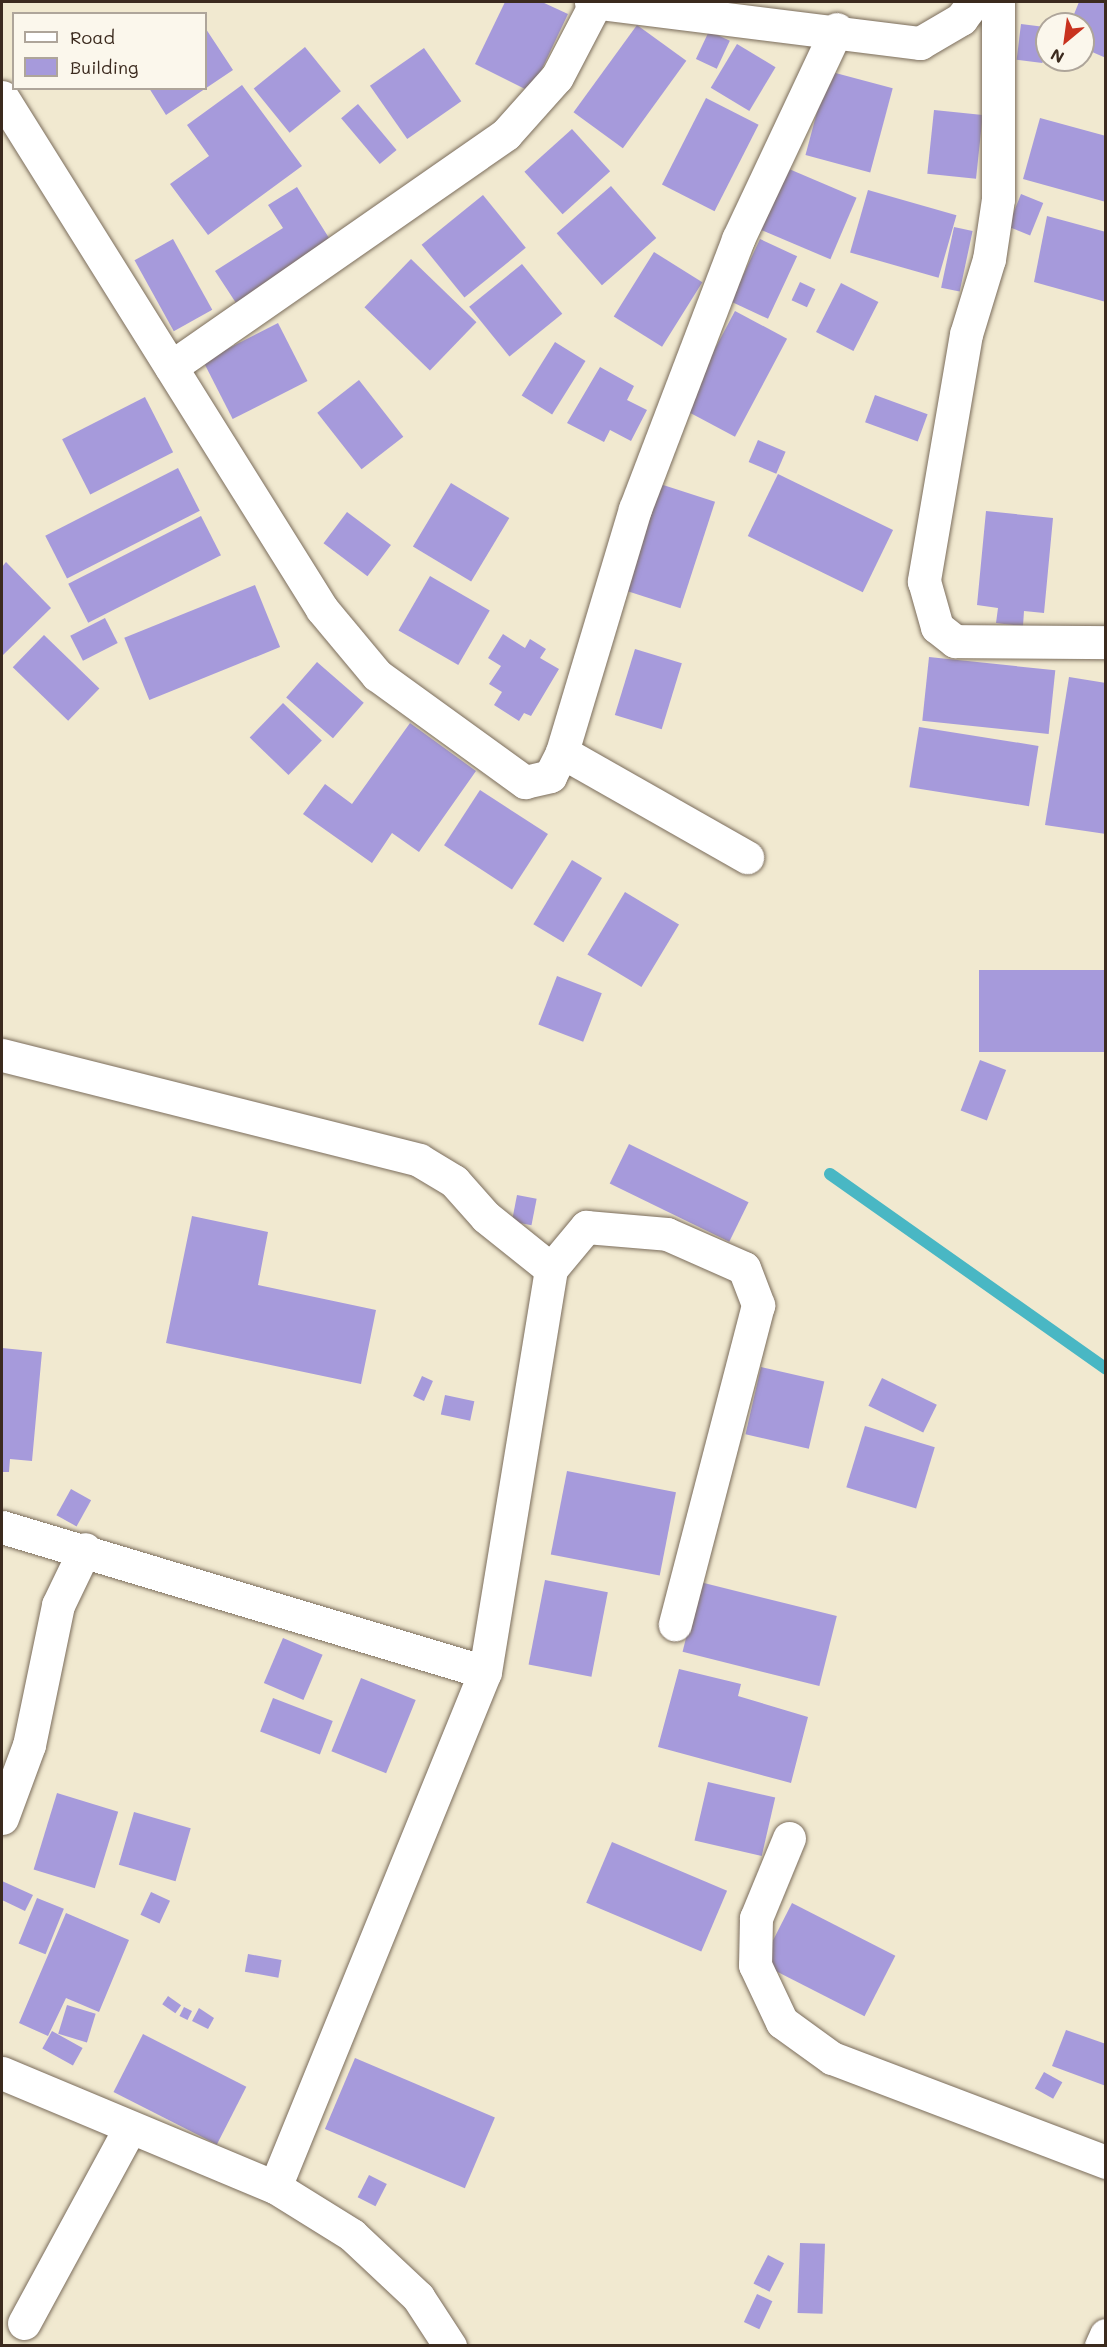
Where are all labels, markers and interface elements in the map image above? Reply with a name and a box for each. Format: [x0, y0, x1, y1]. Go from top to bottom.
legend [12, 12, 207, 90]
north arrow [1035, 12, 1095, 72]
text: Road [70, 25, 115, 49]
text: N [1047, 44, 1067, 69]
text: Building [70, 55, 138, 79]

